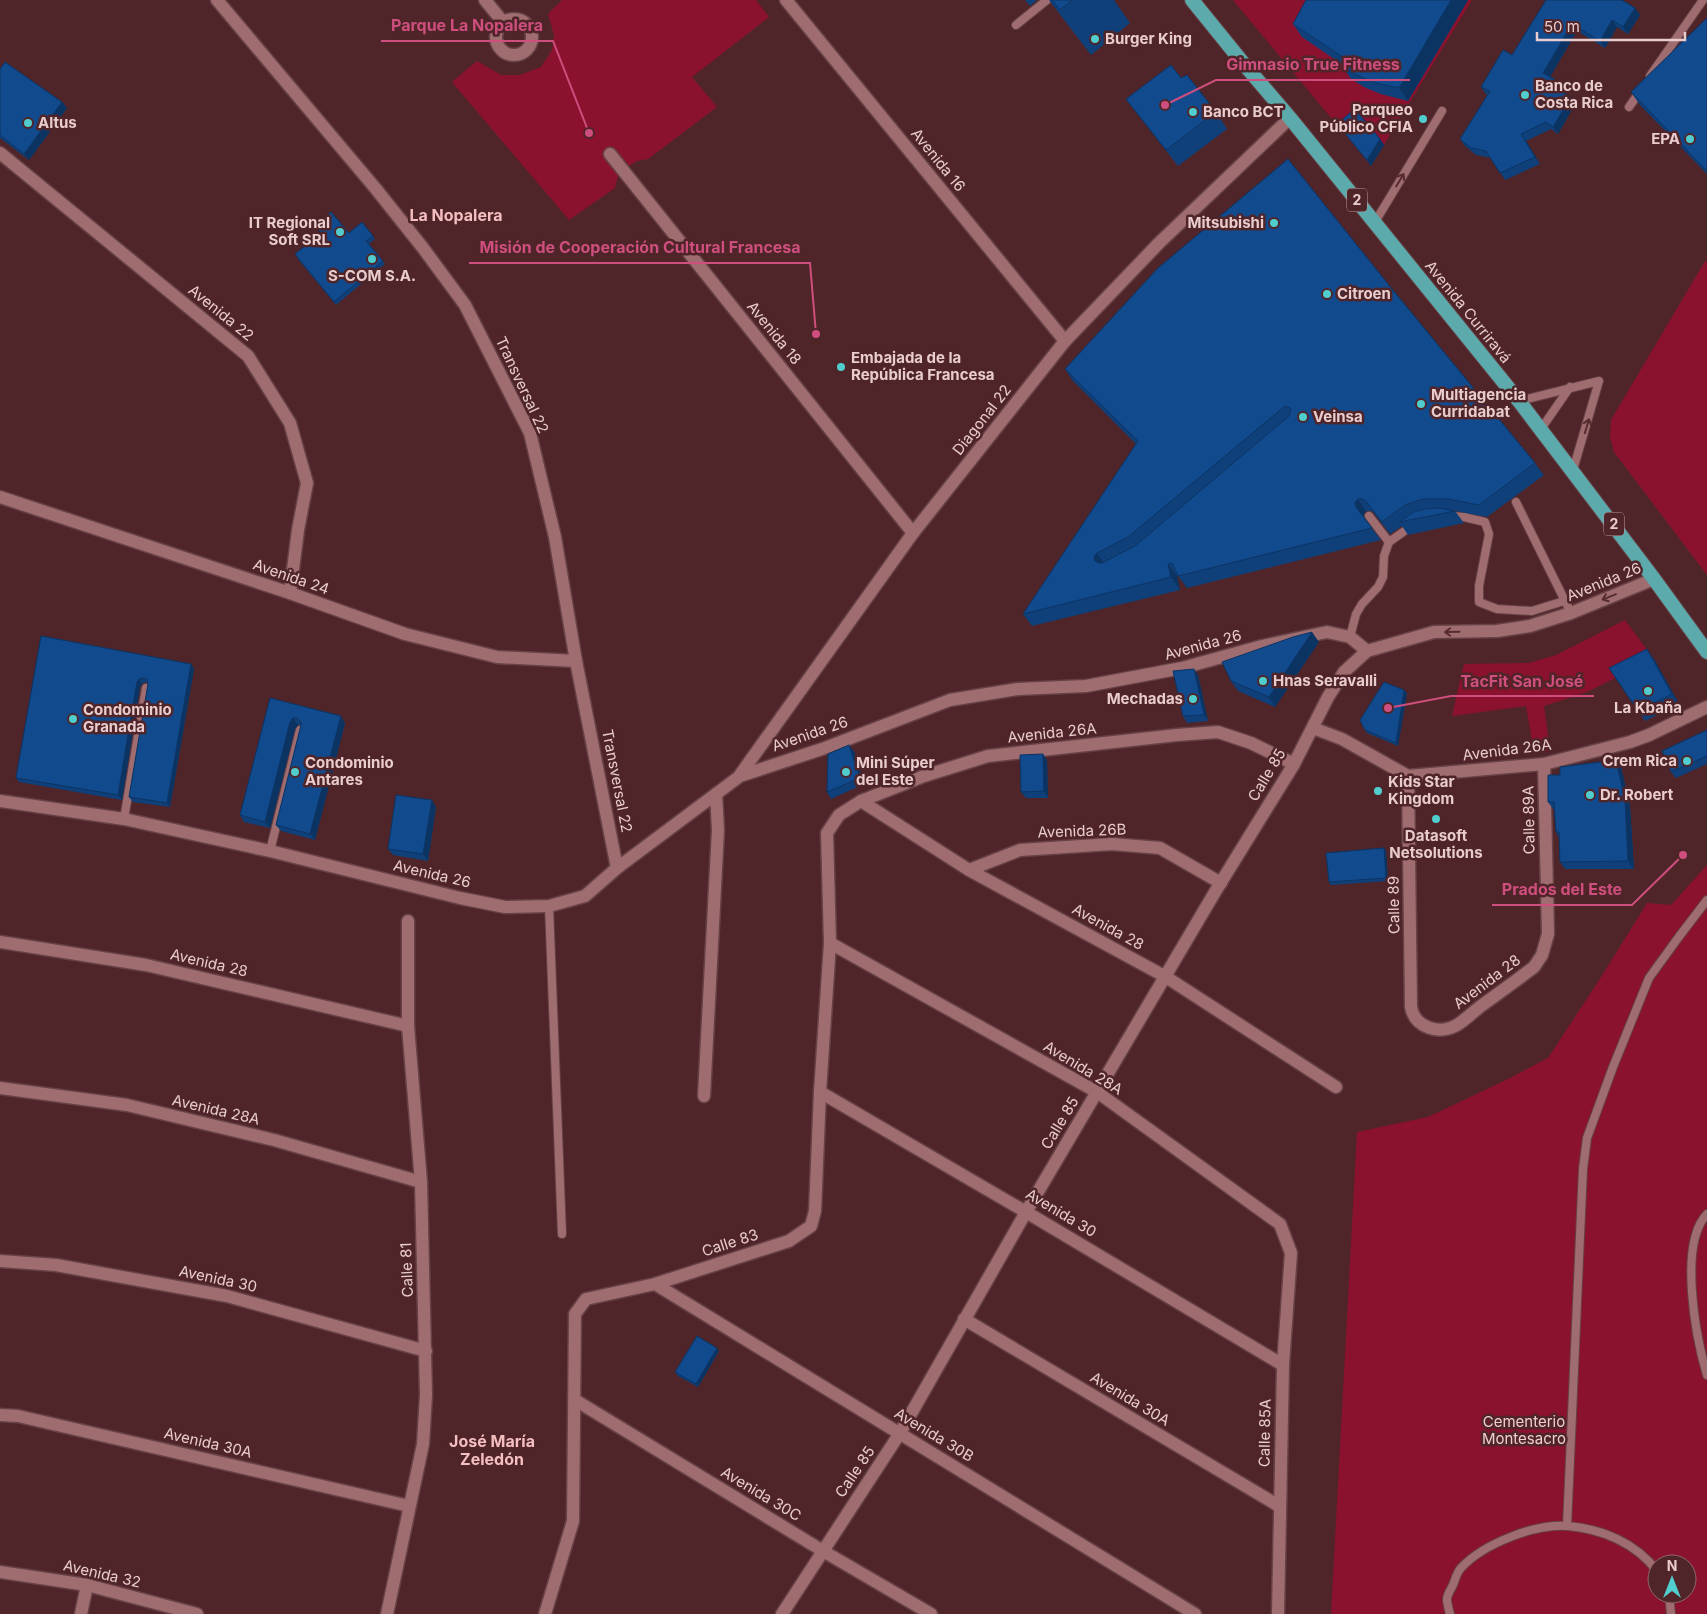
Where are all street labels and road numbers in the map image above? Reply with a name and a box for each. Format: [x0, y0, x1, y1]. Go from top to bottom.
street label: Avenida 16 [907, 124, 970, 195]
road number: 2 [1347, 188, 1367, 212]
street label: Avenida Curriravá [1421, 257, 1516, 367]
street label: Avenida 22 [185, 280, 258, 345]
street label: Avenida 18 [743, 297, 806, 368]
street label: Transversal 22 [492, 333, 553, 436]
street label: Diagonal 22 [948, 381, 1015, 459]
road number: 2 [1604, 512, 1624, 536]
street label: Avenida 24 [251, 555, 332, 598]
street label: Avenida 26 [1564, 558, 1644, 605]
street label: Avenida 26 [1162, 625, 1243, 664]
street label: Avenida 26 [769, 712, 850, 755]
street label: Avenida 26A [1007, 718, 1097, 747]
street label: Transversal 22 [598, 728, 637, 834]
street label: Avenida 26A [1461, 735, 1552, 764]
street label: Calle 85 [1243, 745, 1290, 804]
street label: Calle 89A [1518, 786, 1539, 854]
street label: Avenida 26B [1037, 819, 1127, 842]
street label: Avenida 26 [391, 855, 473, 892]
street label: Calle 89 [1383, 876, 1404, 934]
street label: Avenida 28 [1069, 899, 1147, 954]
street label: Avenida 28 [169, 944, 250, 981]
street label: Avenida 28 [1449, 950, 1524, 1013]
street label: Avenida 28A [1040, 1036, 1126, 1099]
street label: Avenida 28A [170, 1090, 262, 1129]
street label: Calle 85 [1036, 1093, 1083, 1152]
street label: Avenida 30 [1022, 1184, 1100, 1241]
street label: Calle 83 [699, 1225, 760, 1261]
street label: Calle 81 [396, 1242, 417, 1298]
street label: Avenida 30 [177, 1261, 259, 1296]
street label: Avenida 30A [1087, 1367, 1174, 1430]
street label: Calle 85A [1254, 1399, 1275, 1467]
street label: Avenida 30B [891, 1403, 977, 1466]
street label: Avenida 30A [162, 1423, 254, 1462]
street label: Calle 85 [830, 1442, 879, 1501]
street label: Avenida 30C [718, 1462, 805, 1525]
street label: Avenida 32 [62, 1555, 143, 1592]

